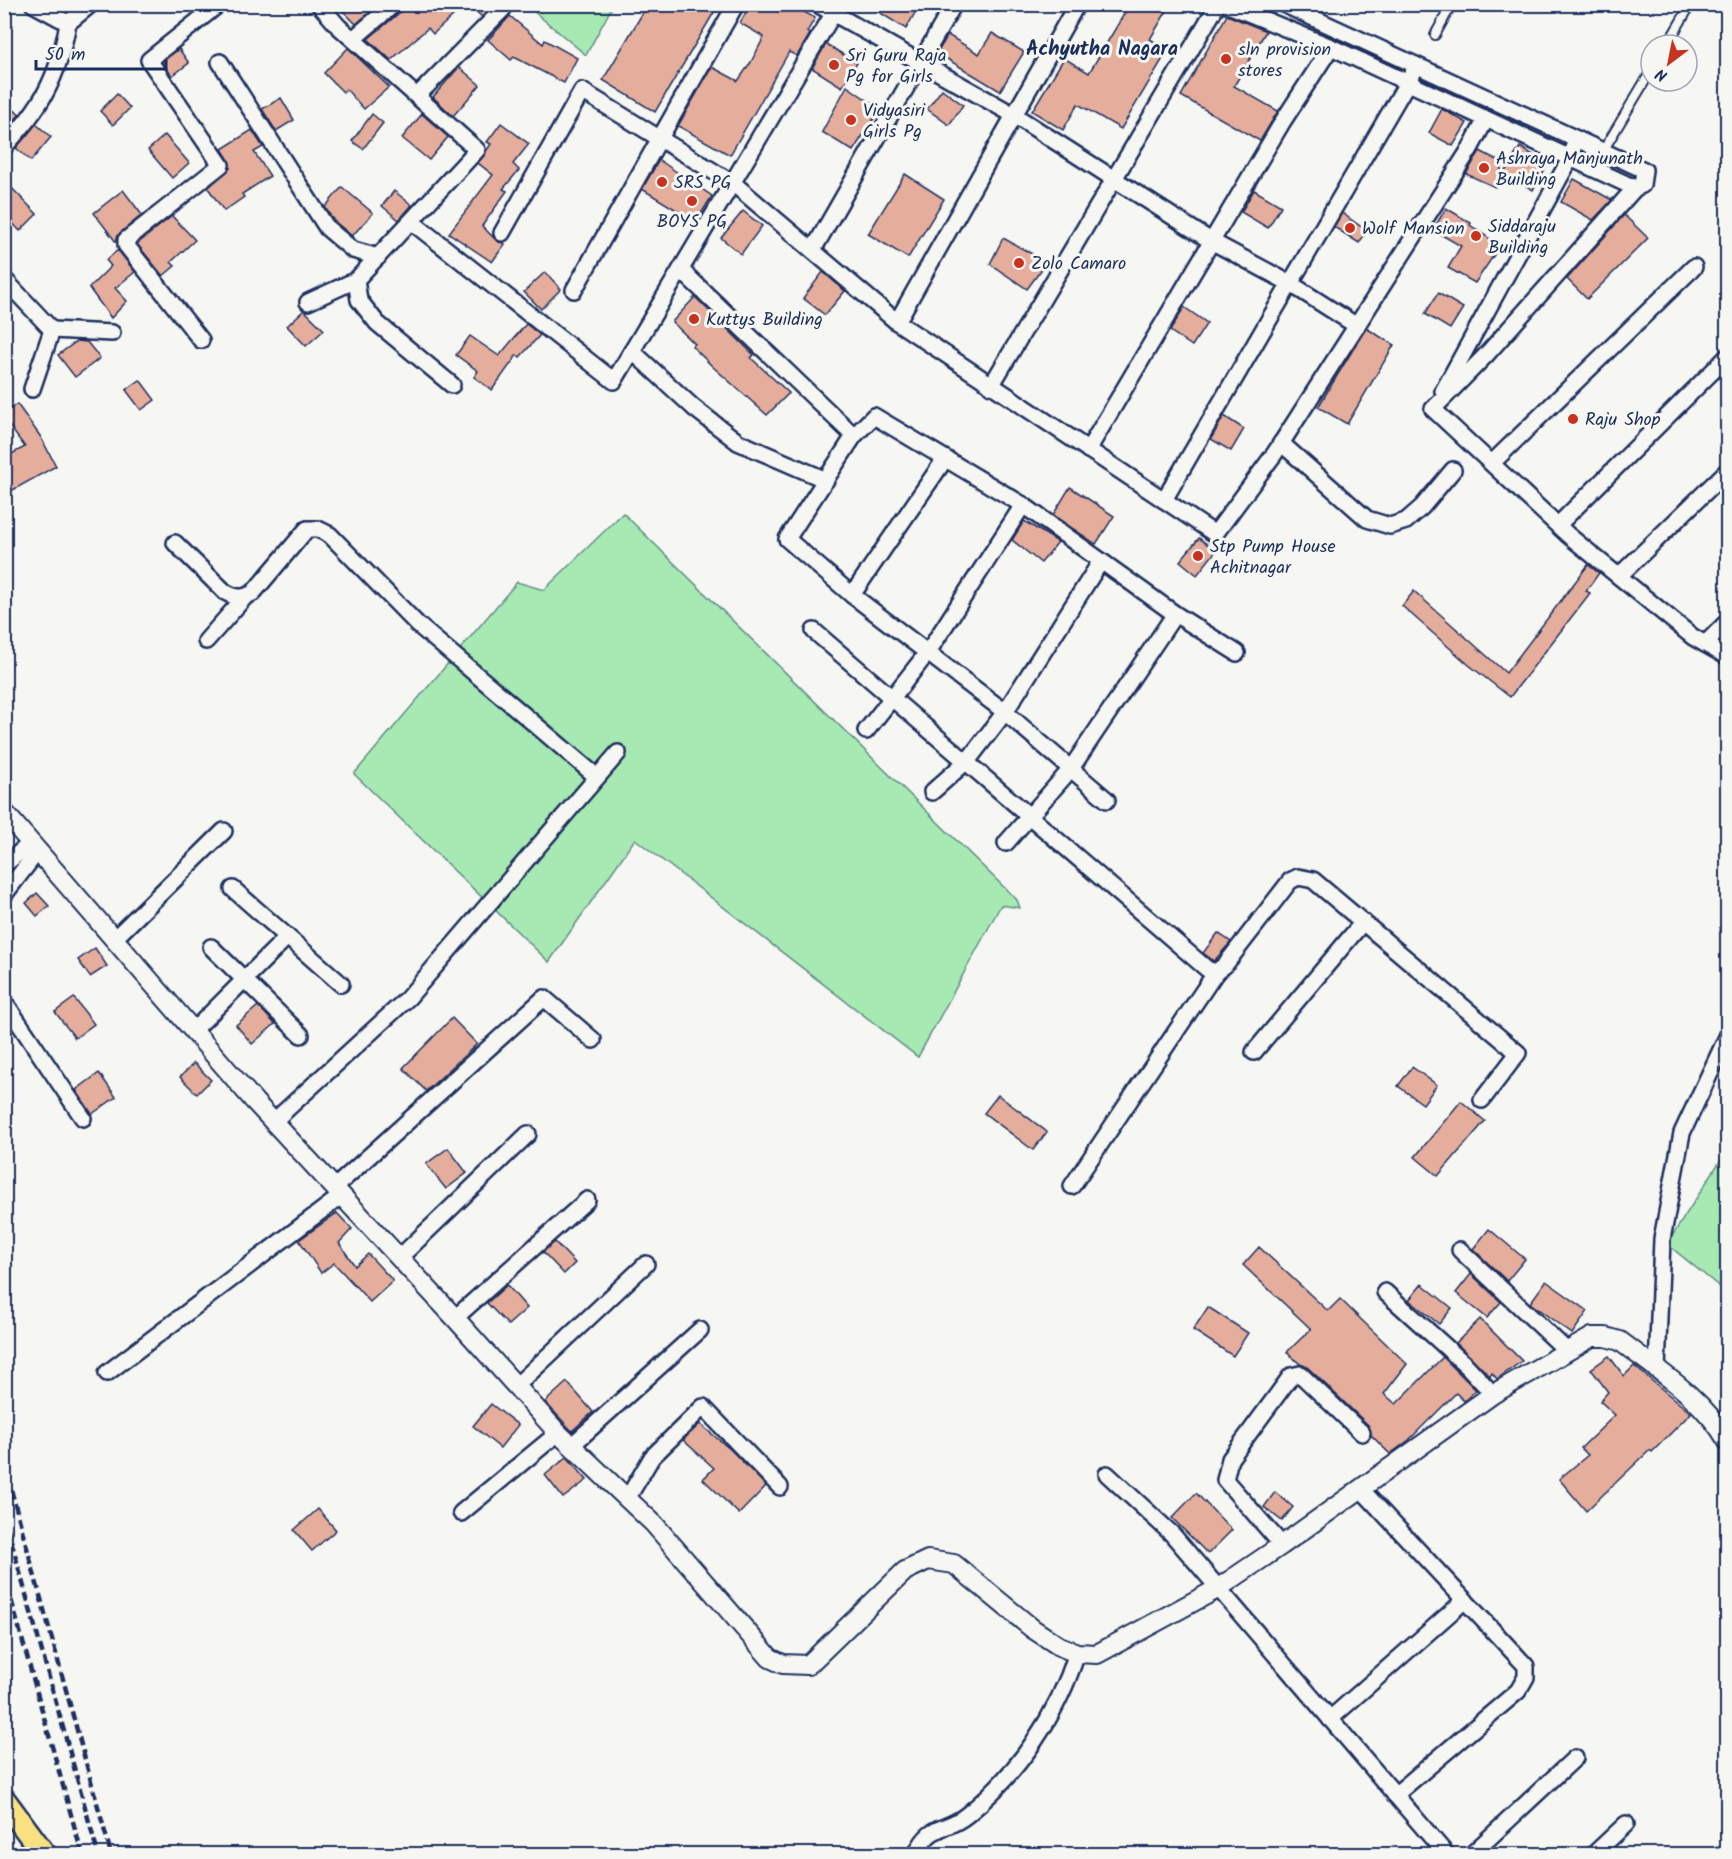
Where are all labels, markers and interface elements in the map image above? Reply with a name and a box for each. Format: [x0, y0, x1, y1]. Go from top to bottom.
scale bar [36, 33, 166, 71]
north arrow [1639, 33, 1699, 93]
district label: Achyutha Nagara [1026, 34, 1178, 66]
place label: sln provision stores [1238, 36, 1331, 86]
text: 50 m [45, 41, 85, 70]
place label: Sri Guru Raja Pg for Girls [846, 42, 946, 92]
marker: sln provision stores [1219, 52, 1233, 66]
marker: Sri Guru Raja Pg for Girls [827, 58, 841, 72]
text: N [1651, 61, 1673, 88]
place label: Vidyasiri Girls Pg [863, 97, 926, 147]
marker: Vidyasiri Girls Pg [844, 113, 858, 127]
place label: Ashraya Manjunath Building [1496, 145, 1643, 195]
marker: Ashraya Manjunath Building [1477, 161, 1491, 175]
place label: SRS PG [674, 169, 732, 198]
marker: SRS PG [655, 175, 669, 189]
marker: BOYS PG [685, 194, 699, 208]
place label: BOYS PG [657, 208, 727, 237]
place label: Siddaraju Building [1488, 213, 1556, 263]
place label: Wolf Mansion [1362, 215, 1465, 244]
marker: Wolf Mansion [1343, 221, 1357, 235]
marker: Siddaraju Building [1469, 229, 1483, 243]
place label: Zolo Camaro [1031, 250, 1126, 279]
marker: Zolo Camaro [1012, 256, 1026, 270]
place label: Kuttys Building [706, 306, 823, 335]
marker: Kuttys Building [687, 312, 701, 326]
place label: Raju Shop [1585, 406, 1661, 435]
marker: Raju Shop [1566, 412, 1580, 426]
place label: Stp Pump House Achitnagar [1210, 533, 1336, 583]
marker: Stp Pump House Achitnagar [1191, 549, 1205, 563]

